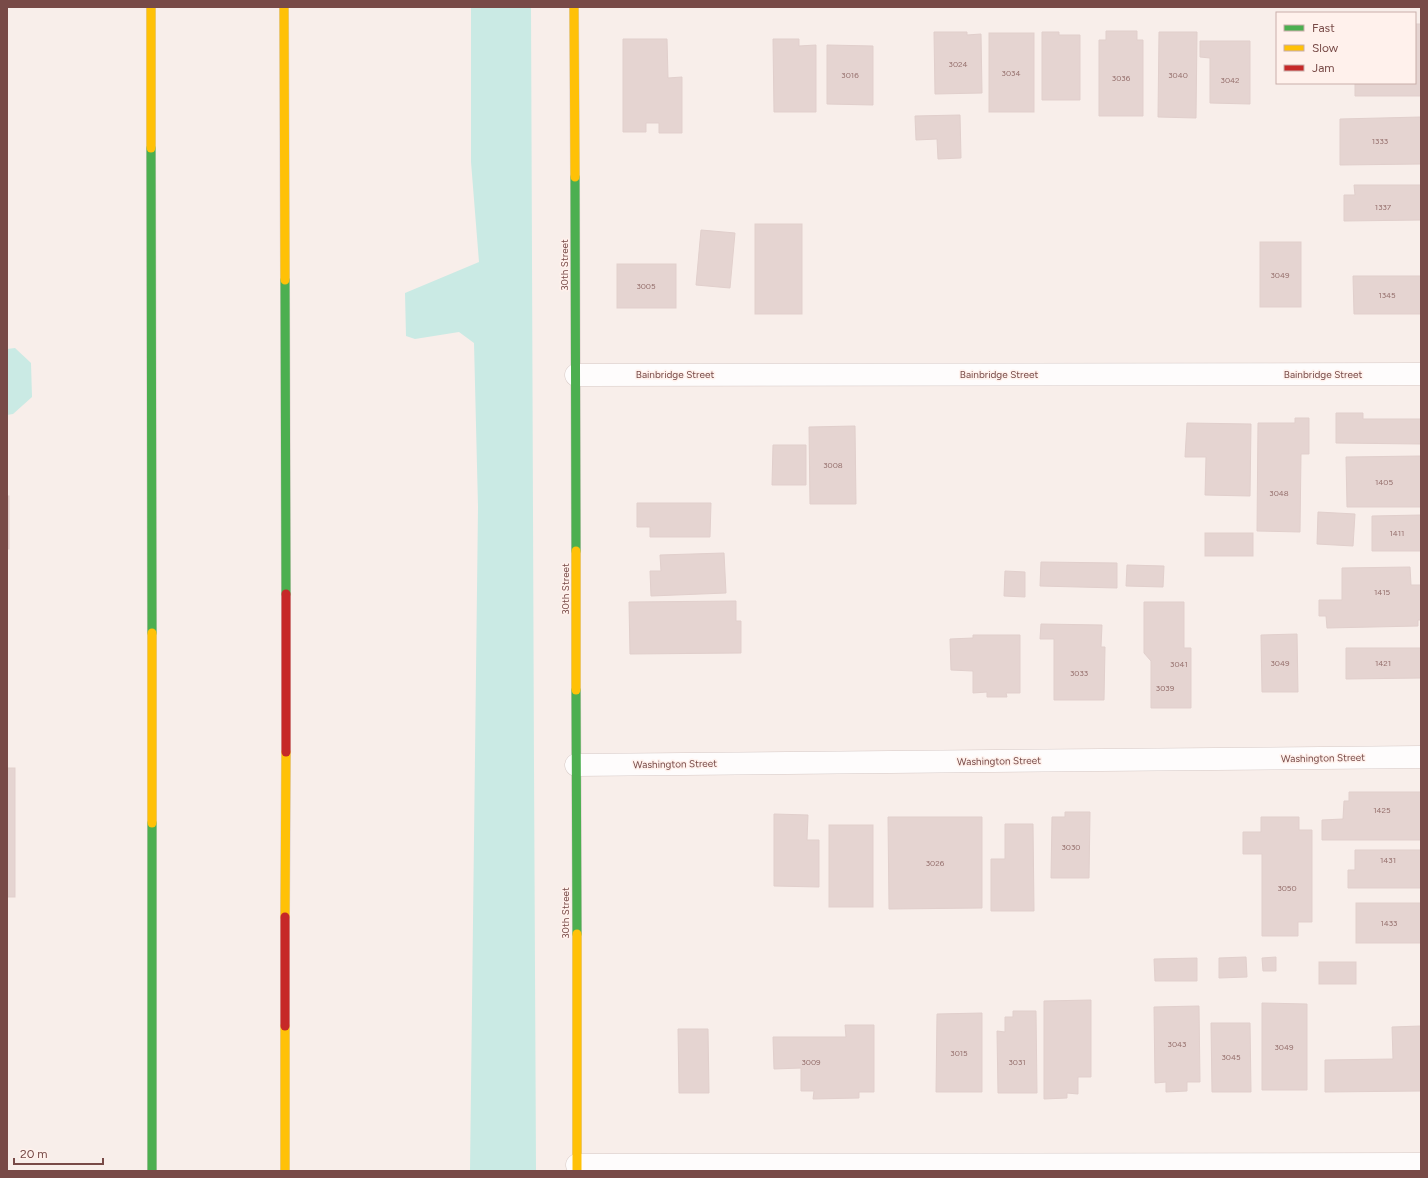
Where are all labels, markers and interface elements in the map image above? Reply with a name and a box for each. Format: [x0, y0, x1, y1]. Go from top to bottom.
legend [1276, 12, 1416, 84]
text: Fast [1312, 21, 1335, 35]
text: Slow [1312, 41, 1339, 55]
house number: 3024 [949, 59, 967, 69]
text: Jam [1312, 61, 1335, 75]
house number: 3034 [1002, 68, 1020, 78]
house number: 3016 [841, 70, 859, 80]
house number: 3040 [1168, 70, 1188, 80]
house number: 3036 [1112, 73, 1131, 83]
house number: 3042 [1221, 75, 1239, 85]
house number: 1333 [1372, 136, 1388, 146]
house number: 1337 [1375, 202, 1392, 212]
street label: 30th Street [558, 239, 571, 291]
house number: 3049 [1271, 270, 1290, 280]
house number: 3005 [636, 281, 656, 291]
house number: 1345 [1378, 290, 1396, 300]
street label: Bainbridge Street [636, 368, 714, 381]
street label: Bainbridge Street [960, 368, 1038, 381]
street label: Bainbridge Street [1284, 368, 1362, 381]
house number: 3008 [823, 460, 843, 470]
house number: 1405 [1375, 477, 1393, 487]
house number: 3048 [1269, 488, 1289, 498]
house number: 1411 [1390, 528, 1404, 538]
street label: 30th Street [559, 563, 572, 615]
house number: 1415 [1374, 587, 1390, 597]
house number: 3049 [1271, 658, 1290, 668]
house number: 1421 [1375, 658, 1391, 668]
house number: 3041 [1170, 659, 1188, 669]
house number: 3033 [1070, 668, 1088, 678]
house number: 3039 [1156, 683, 1175, 693]
street label: Washington Street [1281, 751, 1365, 765]
street label: Washington Street [957, 754, 1041, 768]
street label: Washington Street [633, 757, 717, 771]
house number: 1425 [1373, 805, 1391, 815]
house number: 3030 [1062, 842, 1080, 852]
house number: 1431 [1380, 855, 1396, 865]
house number: 3026 [926, 858, 945, 868]
house number: 3050 [1277, 883, 1297, 893]
street label: 30th Street [559, 887, 572, 939]
house number: 1433 [1381, 918, 1397, 928]
house number: 3043 [1168, 1039, 1186, 1049]
house number: 3049 [1275, 1042, 1294, 1052]
house number: 3015 [950, 1048, 968, 1058]
house number: 3045 [1221, 1052, 1241, 1062]
house number: 3009 [801, 1057, 821, 1067]
house number: 3031 [1008, 1057, 1026, 1067]
scale bar [14, 1140, 103, 1166]
text: 20 m [20, 1147, 48, 1161]

